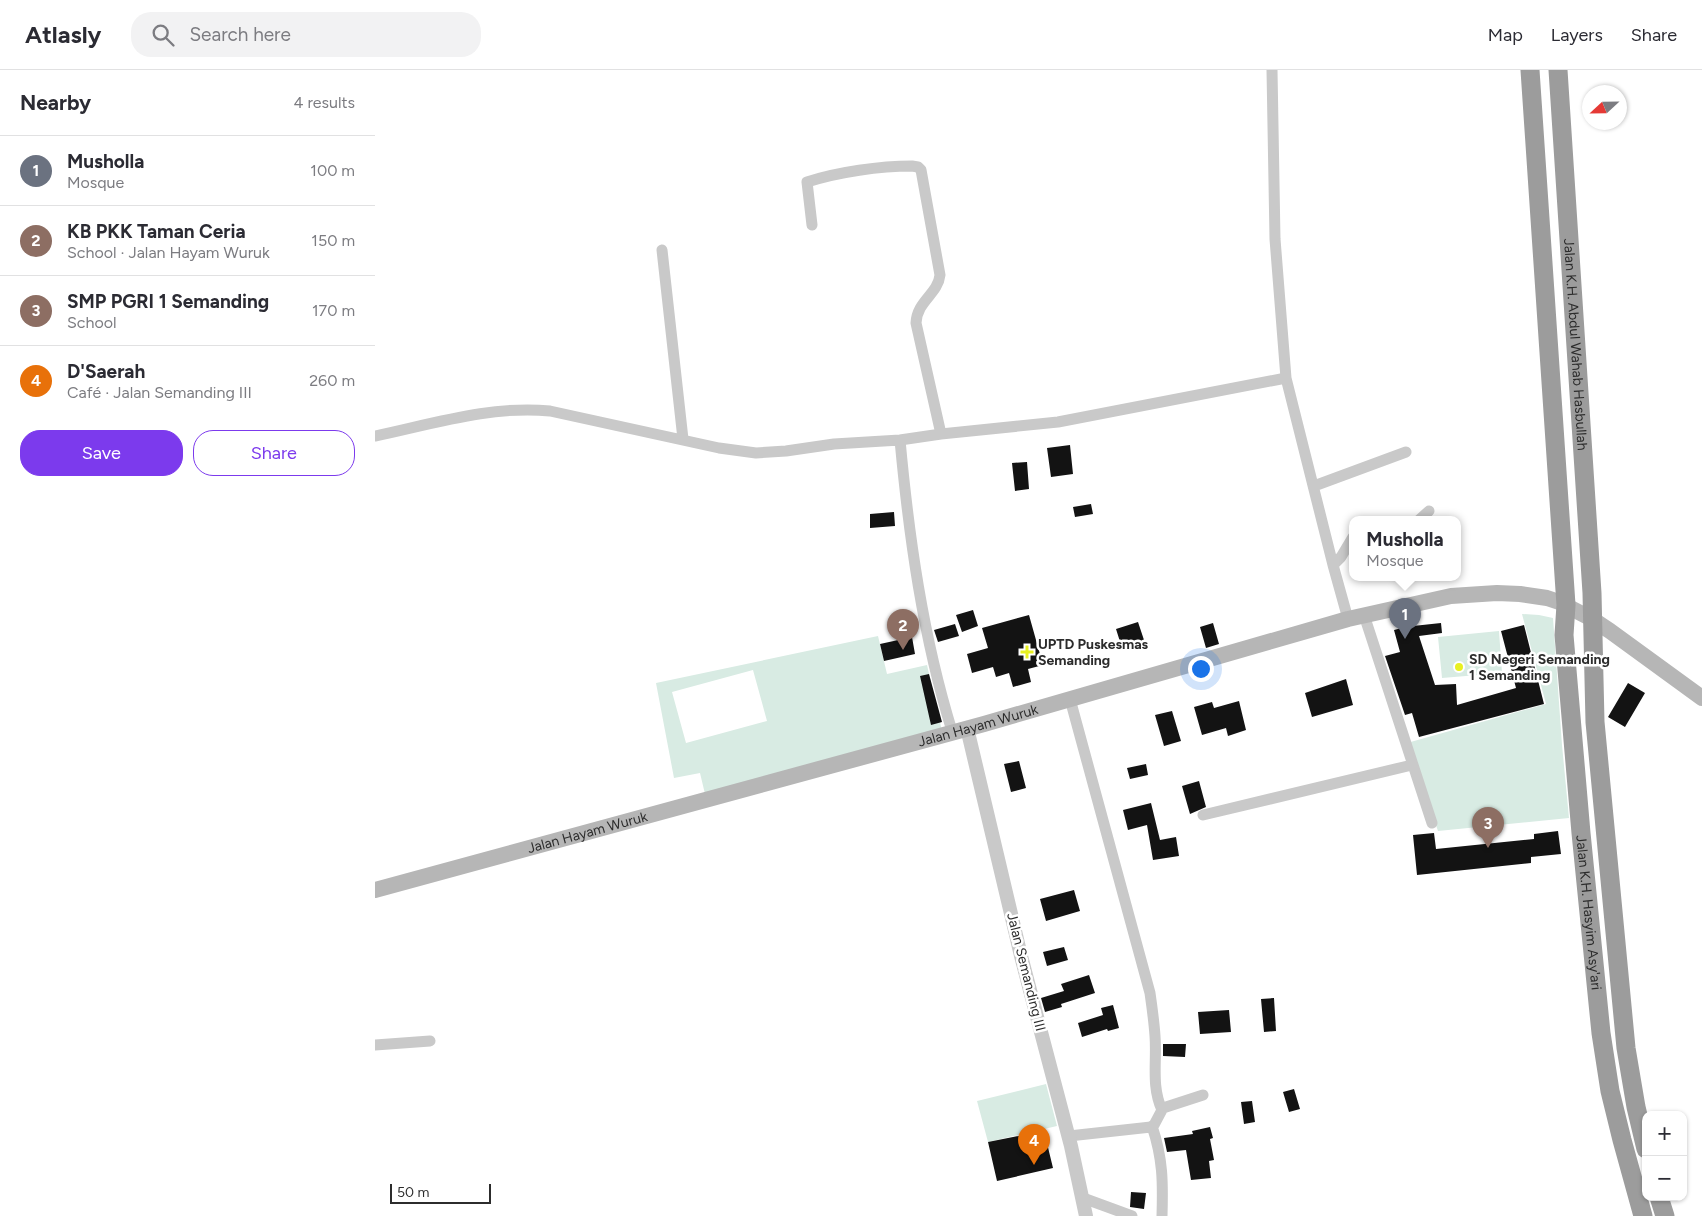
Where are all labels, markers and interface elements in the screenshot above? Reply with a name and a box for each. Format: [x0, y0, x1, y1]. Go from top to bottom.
search box [131, 12, 481, 57]
text: Atlasly [25, 20, 101, 49]
icon: search [149, 21, 177, 49]
text: Search here [189, 23, 291, 46]
text: Map [1488, 24, 1523, 46]
text: Layers [1551, 24, 1603, 46]
text: Share [1631, 24, 1677, 46]
north arrow [1582, 85, 1627, 130]
text: Nearby [20, 90, 91, 115]
text: 4 results [294, 93, 355, 112]
text: Musholla [67, 150, 144, 173]
text: 1 [33, 161, 39, 180]
text: 100 m [310, 161, 355, 180]
text: Mosque [67, 173, 124, 192]
text: KB PKK Taman Ceria [67, 220, 246, 243]
text: 2 [31, 231, 41, 250]
text: 150 m [311, 231, 355, 250]
street label: Jalan K.H. Abdul Wahab Hasbullah [1560, 238, 1591, 451]
text: School · Jalan Hayam Wuruk [67, 243, 270, 262]
text: SMP PGRI 1 Semanding [67, 290, 269, 313]
text: 3 [32, 301, 40, 320]
text: 170 m [312, 301, 355, 320]
text: School [67, 313, 117, 332]
text: D'Saerah [67, 360, 145, 383]
text: 4 [31, 371, 41, 390]
text: 260 m [309, 371, 355, 390]
text: Café · Jalan Semanding III [67, 383, 252, 402]
button: Save [20, 430, 183, 476]
button: Share [193, 430, 355, 476]
popup [1349, 516, 1461, 581]
text: Musholla [1366, 528, 1444, 551]
text: Mosque [1366, 551, 1424, 570]
pin: 1 [1389, 598, 1421, 639]
pin: 2 [887, 609, 919, 650]
place label: UPTD Puskesmas Semanding [1038, 636, 1149, 669]
marker: UPTD Puskesmas Semanding [1020, 645, 1034, 659]
place label: SD Negeri Semanding 1 Semanding [1469, 651, 1610, 684]
your location [1188, 656, 1214, 682]
marker: SD Negeri Semanding 1 Semanding [1453, 661, 1465, 673]
street label: Jalan Hayam Wuruk [916, 700, 1040, 750]
pin: 3 [1472, 807, 1504, 848]
street label: Jalan Hayam Wuruk [525, 808, 649, 857]
street label: Jalan K.H. Hasyim Asy'ari [1573, 834, 1605, 991]
street label: Jalan Semanding III [1003, 911, 1049, 1033]
map controls [1642, 1111, 1687, 1201]
button: + [1642, 1111, 1687, 1156]
pin: 4 [1018, 1124, 1050, 1165]
button: − [1642, 1156, 1687, 1201]
scale bar [390, 1181, 491, 1204]
text: 50 m [397, 1184, 429, 1201]

